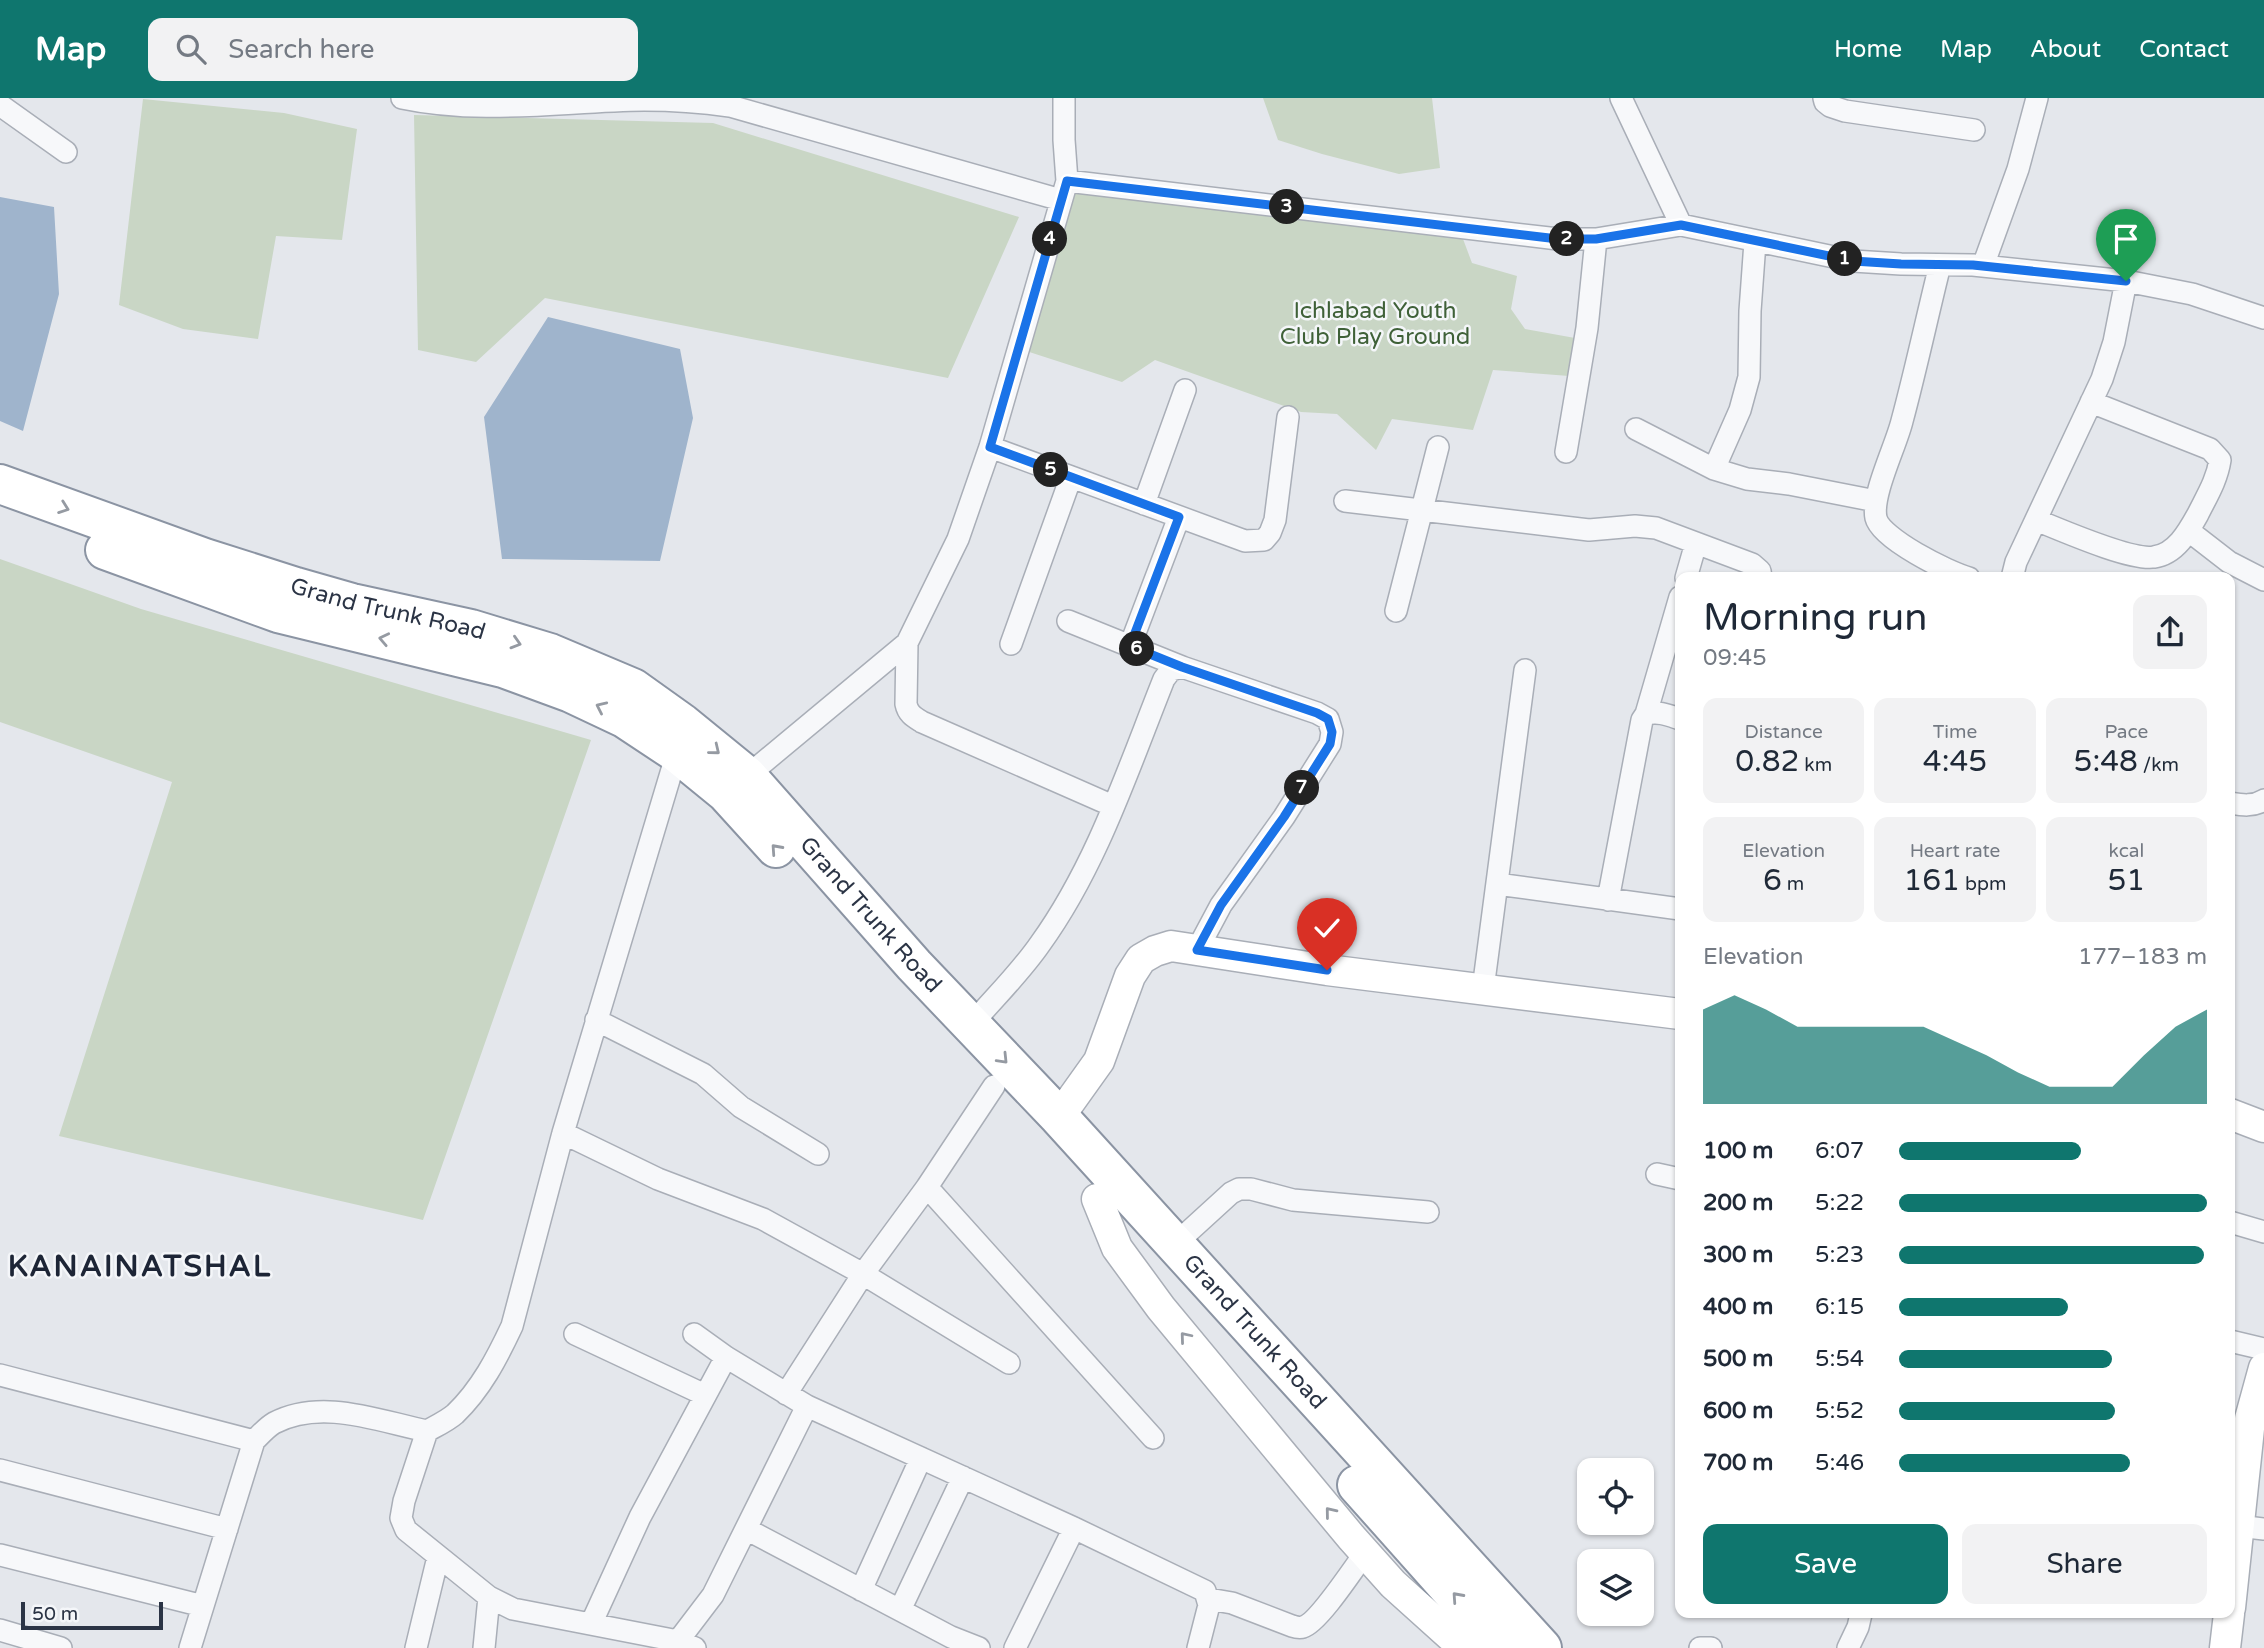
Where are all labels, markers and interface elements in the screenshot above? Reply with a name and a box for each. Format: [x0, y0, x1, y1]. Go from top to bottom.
search box [148, 18, 638, 81]
text: Map [35, 30, 106, 69]
icon: search [172, 30, 210, 68]
text: Search here [228, 34, 374, 65]
text: Home [1834, 35, 1902, 64]
text: Map [1940, 35, 1992, 64]
text: About [2030, 35, 2101, 64]
text: Contact [2139, 35, 2229, 64]
pin: 3 [1270, 190, 1304, 224]
text: 3 [1281, 195, 1292, 217]
pin [2096, 209, 2156, 281]
icon: arrive [2107, 220, 2145, 258]
pin: 4 [1032, 222, 1068, 256]
pin: 2 [1550, 222, 1584, 256]
text: 4 [1044, 227, 1055, 249]
text: 2 [1561, 227, 1572, 249]
pin: 1 [1828, 242, 1862, 276]
text: 1 [1839, 247, 1850, 269]
park label: Ichlabad Youth Club Play Ground [1280, 297, 1470, 351]
pin: 5 [1034, 452, 1068, 488]
text: 5 [1045, 458, 1056, 480]
one-way arrow [57, 500, 69, 514]
street label: Grand Trunk Road [287, 572, 489, 647]
text: Morning run [1703, 595, 1927, 641]
button: share [2133, 595, 2207, 669]
one-way arrow [378, 632, 390, 647]
pin: 6 [1120, 632, 1154, 666]
one-way arrow [510, 634, 522, 649]
text: 6 [1131, 637, 1142, 659]
text: 09:45 [1703, 644, 1767, 672]
one-way arrow [596, 701, 608, 715]
text: Distance [1745, 721, 1823, 743]
text: Time [1933, 721, 1977, 743]
text: Pace [2104, 721, 2148, 743]
one-way arrow [706, 742, 719, 754]
text: 0.82 [1735, 743, 1799, 780]
text: 4:45 [1923, 743, 1987, 780]
text: 5:48 [2074, 743, 2138, 780]
text: km [1799, 754, 1832, 776]
text: /km [2138, 754, 2179, 776]
pin: 7 [1284, 770, 1320, 806]
text: 7 [1296, 776, 1307, 798]
street label: Grand Trunk Road [793, 831, 947, 999]
text: Elevation [1742, 840, 1825, 862]
text: Heart rate [1910, 840, 2000, 862]
text: kcal [2108, 840, 2144, 862]
one-way arrow [772, 844, 785, 857]
text: 6 [1763, 862, 1782, 899]
text: 161 [1904, 862, 1960, 899]
text: 51 [2107, 862, 2145, 899]
text: m [1782, 873, 1804, 895]
text: bpm [1960, 873, 2006, 895]
pin [1297, 898, 1357, 970]
icon: check [1308, 909, 1346, 947]
text: Elevation [1703, 943, 1804, 971]
text: 177–183 m [2078, 943, 2207, 971]
one-way arrow [995, 1051, 1008, 1064]
text: 100 m [1703, 1137, 1773, 1165]
text: 6:07 [1815, 1137, 1864, 1165]
text: 200 m [1703, 1189, 1773, 1217]
text: 5:22 [1815, 1189, 1864, 1217]
text: 300 m [1703, 1241, 1773, 1269]
text: 5:23 [1815, 1241, 1864, 1269]
district label: KANAINATSHAL [8, 1248, 272, 1285]
street label: Grand Trunk Road [1177, 1249, 1332, 1415]
text: 400 m [1703, 1293, 1773, 1321]
text: 6:15 [1815, 1293, 1864, 1321]
one-way arrow [1181, 1332, 1193, 1345]
text: 500 m [1703, 1345, 1773, 1373]
text: 5:54 [1815, 1345, 1864, 1373]
text: 600 m [1703, 1397, 1773, 1425]
text: 5:52 [1815, 1397, 1864, 1425]
text: 700 m [1703, 1449, 1773, 1477]
text: 5:46 [1815, 1449, 1864, 1477]
map controls [1577, 1458, 1654, 1626]
button: locate [1577, 1458, 1654, 1535]
one-way arrow [1326, 1508, 1338, 1521]
button: Save [1703, 1524, 1948, 1604]
button: Share [1962, 1524, 2207, 1604]
button: layers [1577, 1549, 1654, 1626]
one-way arrow [1453, 1592, 1465, 1605]
scale bar [21, 1599, 163, 1631]
text: 50 m [32, 1603, 78, 1625]

